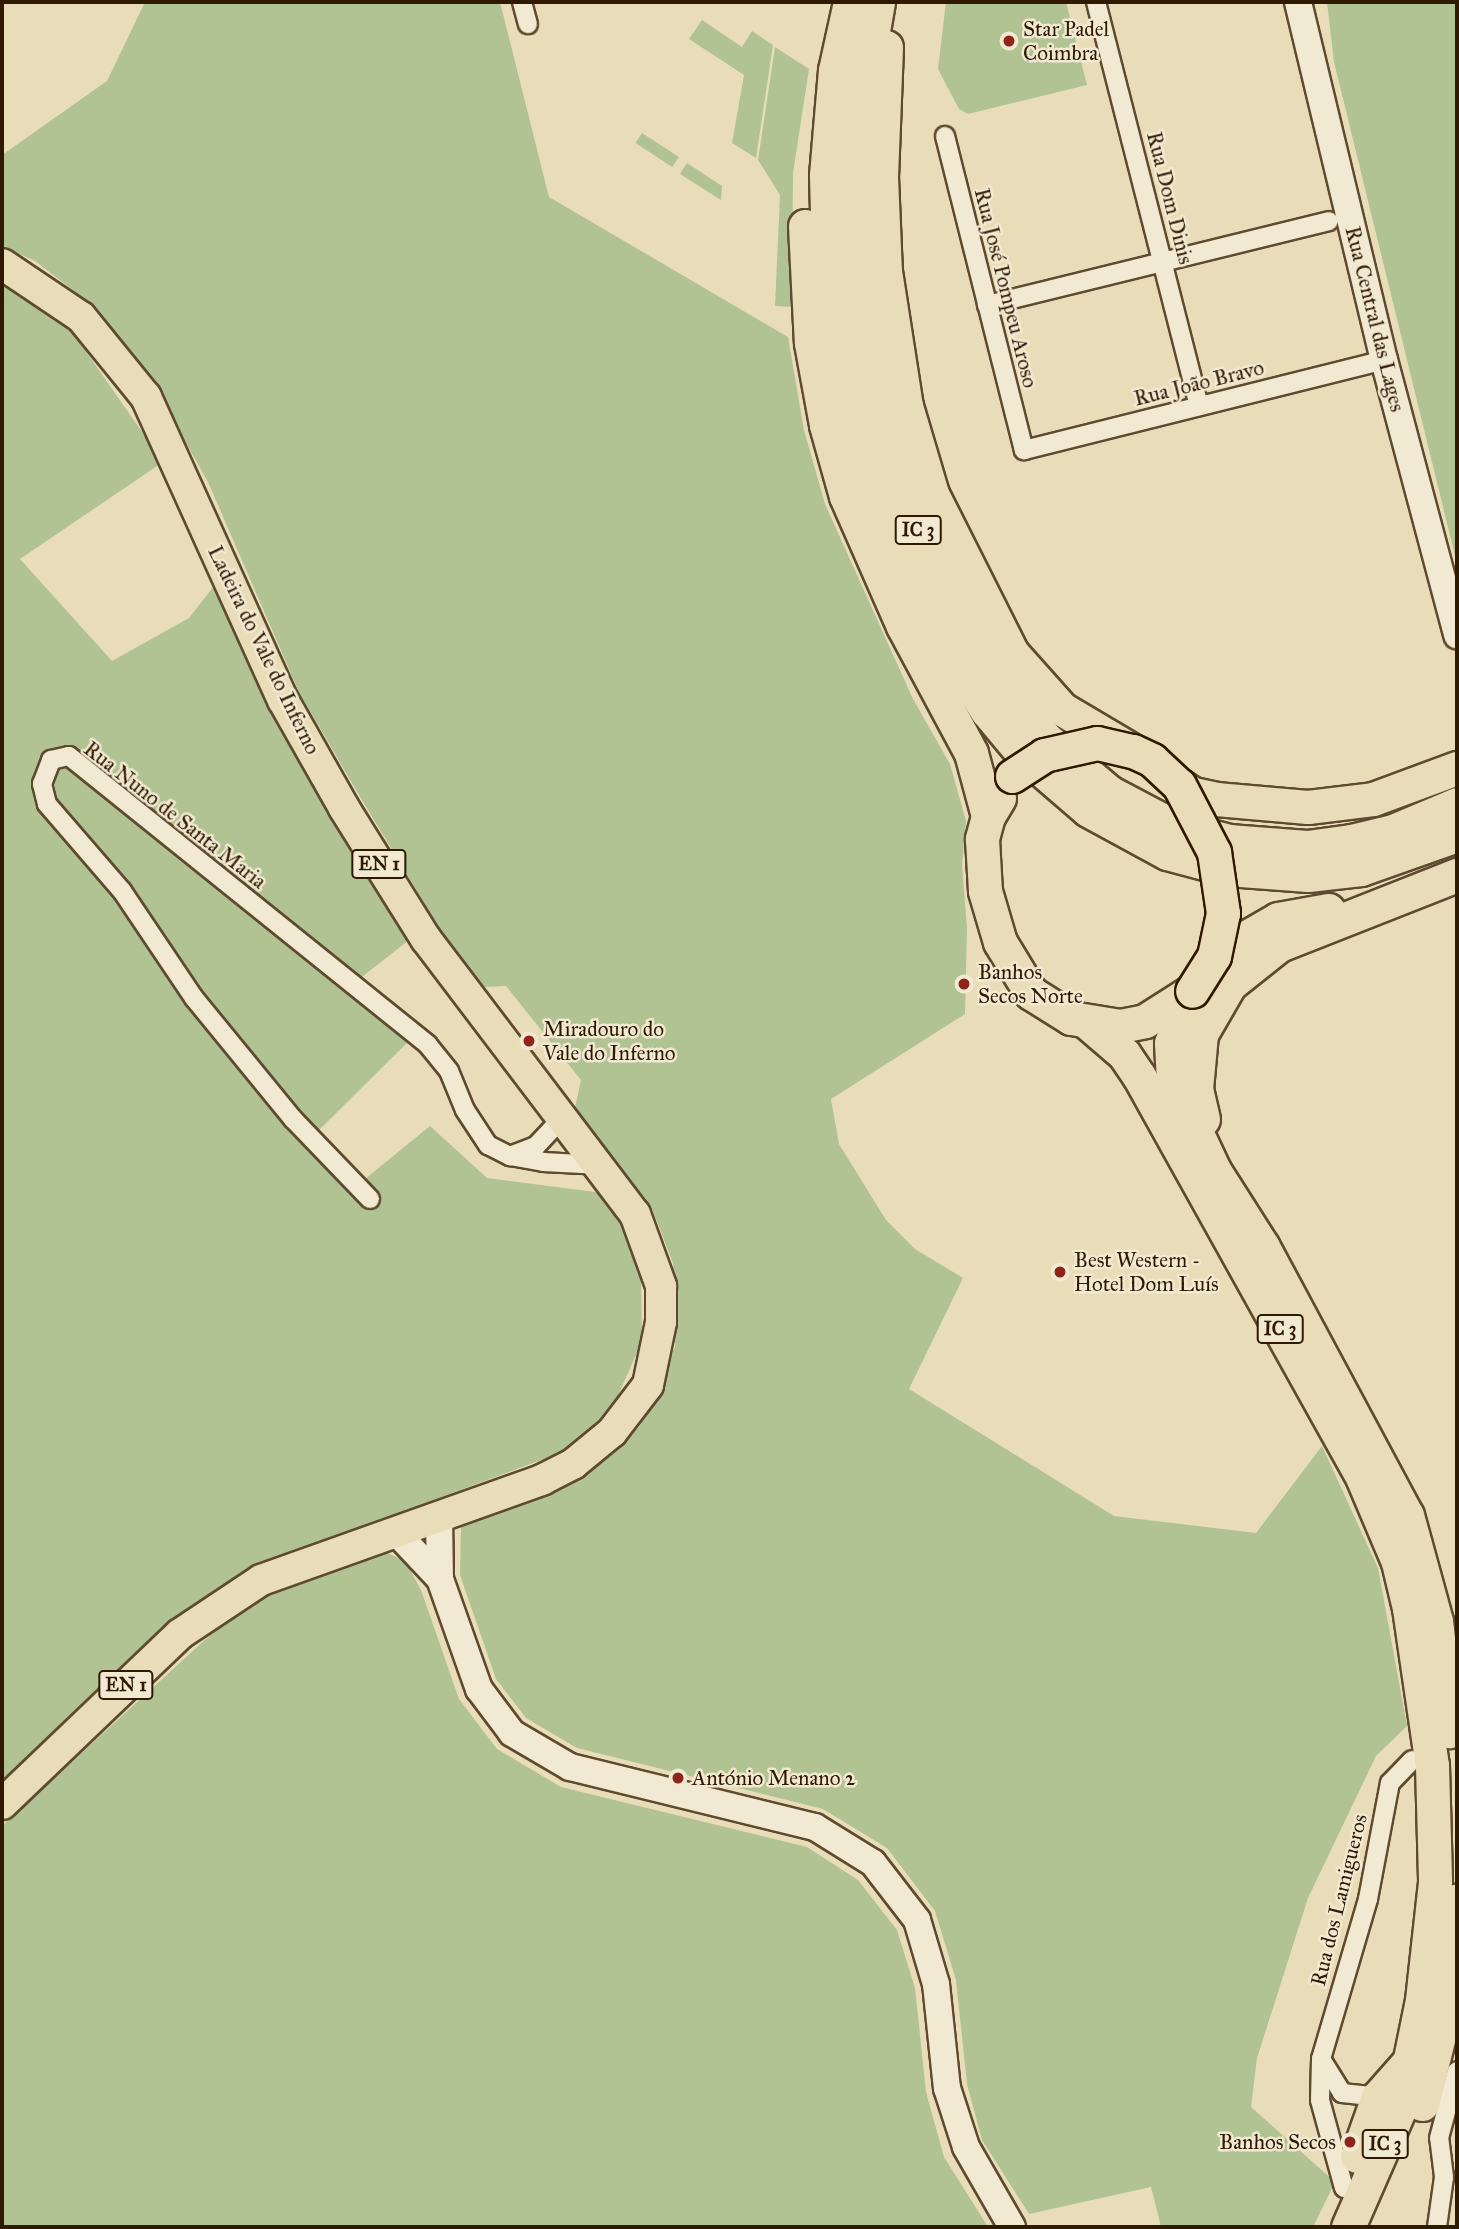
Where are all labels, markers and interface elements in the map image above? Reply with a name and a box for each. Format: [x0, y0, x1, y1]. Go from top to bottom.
place label: Star Padel Coimbra [1023, 16, 1109, 66]
marker: Star Padel Coimbra [1001, 33, 1017, 49]
street label: Rua Dom Dinis [1141, 129, 1199, 267]
street label: Rua José Pompeu Aroso [969, 186, 1043, 390]
street label: Rua Central das Lages [1340, 224, 1410, 414]
street label: Rua João Bravo [1131, 355, 1267, 411]
road number: IC 3 [894, 514, 942, 545]
street label: Ladeira do Vale do Inferno [202, 542, 326, 758]
street label: Rua Nuno de Santa Maria [79, 736, 271, 894]
road number: EN 1 [351, 848, 407, 880]
place label: Banhos Secos Norte [978, 959, 1083, 1009]
marker: Banhos Secos Norte [956, 976, 972, 992]
place label: Miradouro do Vale do Inferno [543, 1016, 676, 1066]
marker: Miradouro do Vale do Inferno [521, 1033, 537, 1049]
place label: Best Western - Hotel Dom Luís [1074, 1247, 1219, 1297]
marker: Best Western - Hotel Dom Luís [1052, 1264, 1068, 1280]
road number: IC 3 [1256, 1314, 1304, 1344]
road number: EN 1 [98, 1670, 154, 1700]
place label: António Menano 2 [692, 1765, 855, 1791]
marker: António Menano 2 [670, 1770, 686, 1786]
street label: Rua dos Lamigueros [1305, 1811, 1373, 1989]
road number: IC 3 [1360, 2128, 1410, 2160]
place label: Banhos Secos [1219, 2129, 1336, 2155]
marker: Banhos Secos [1342, 2134, 1358, 2150]

